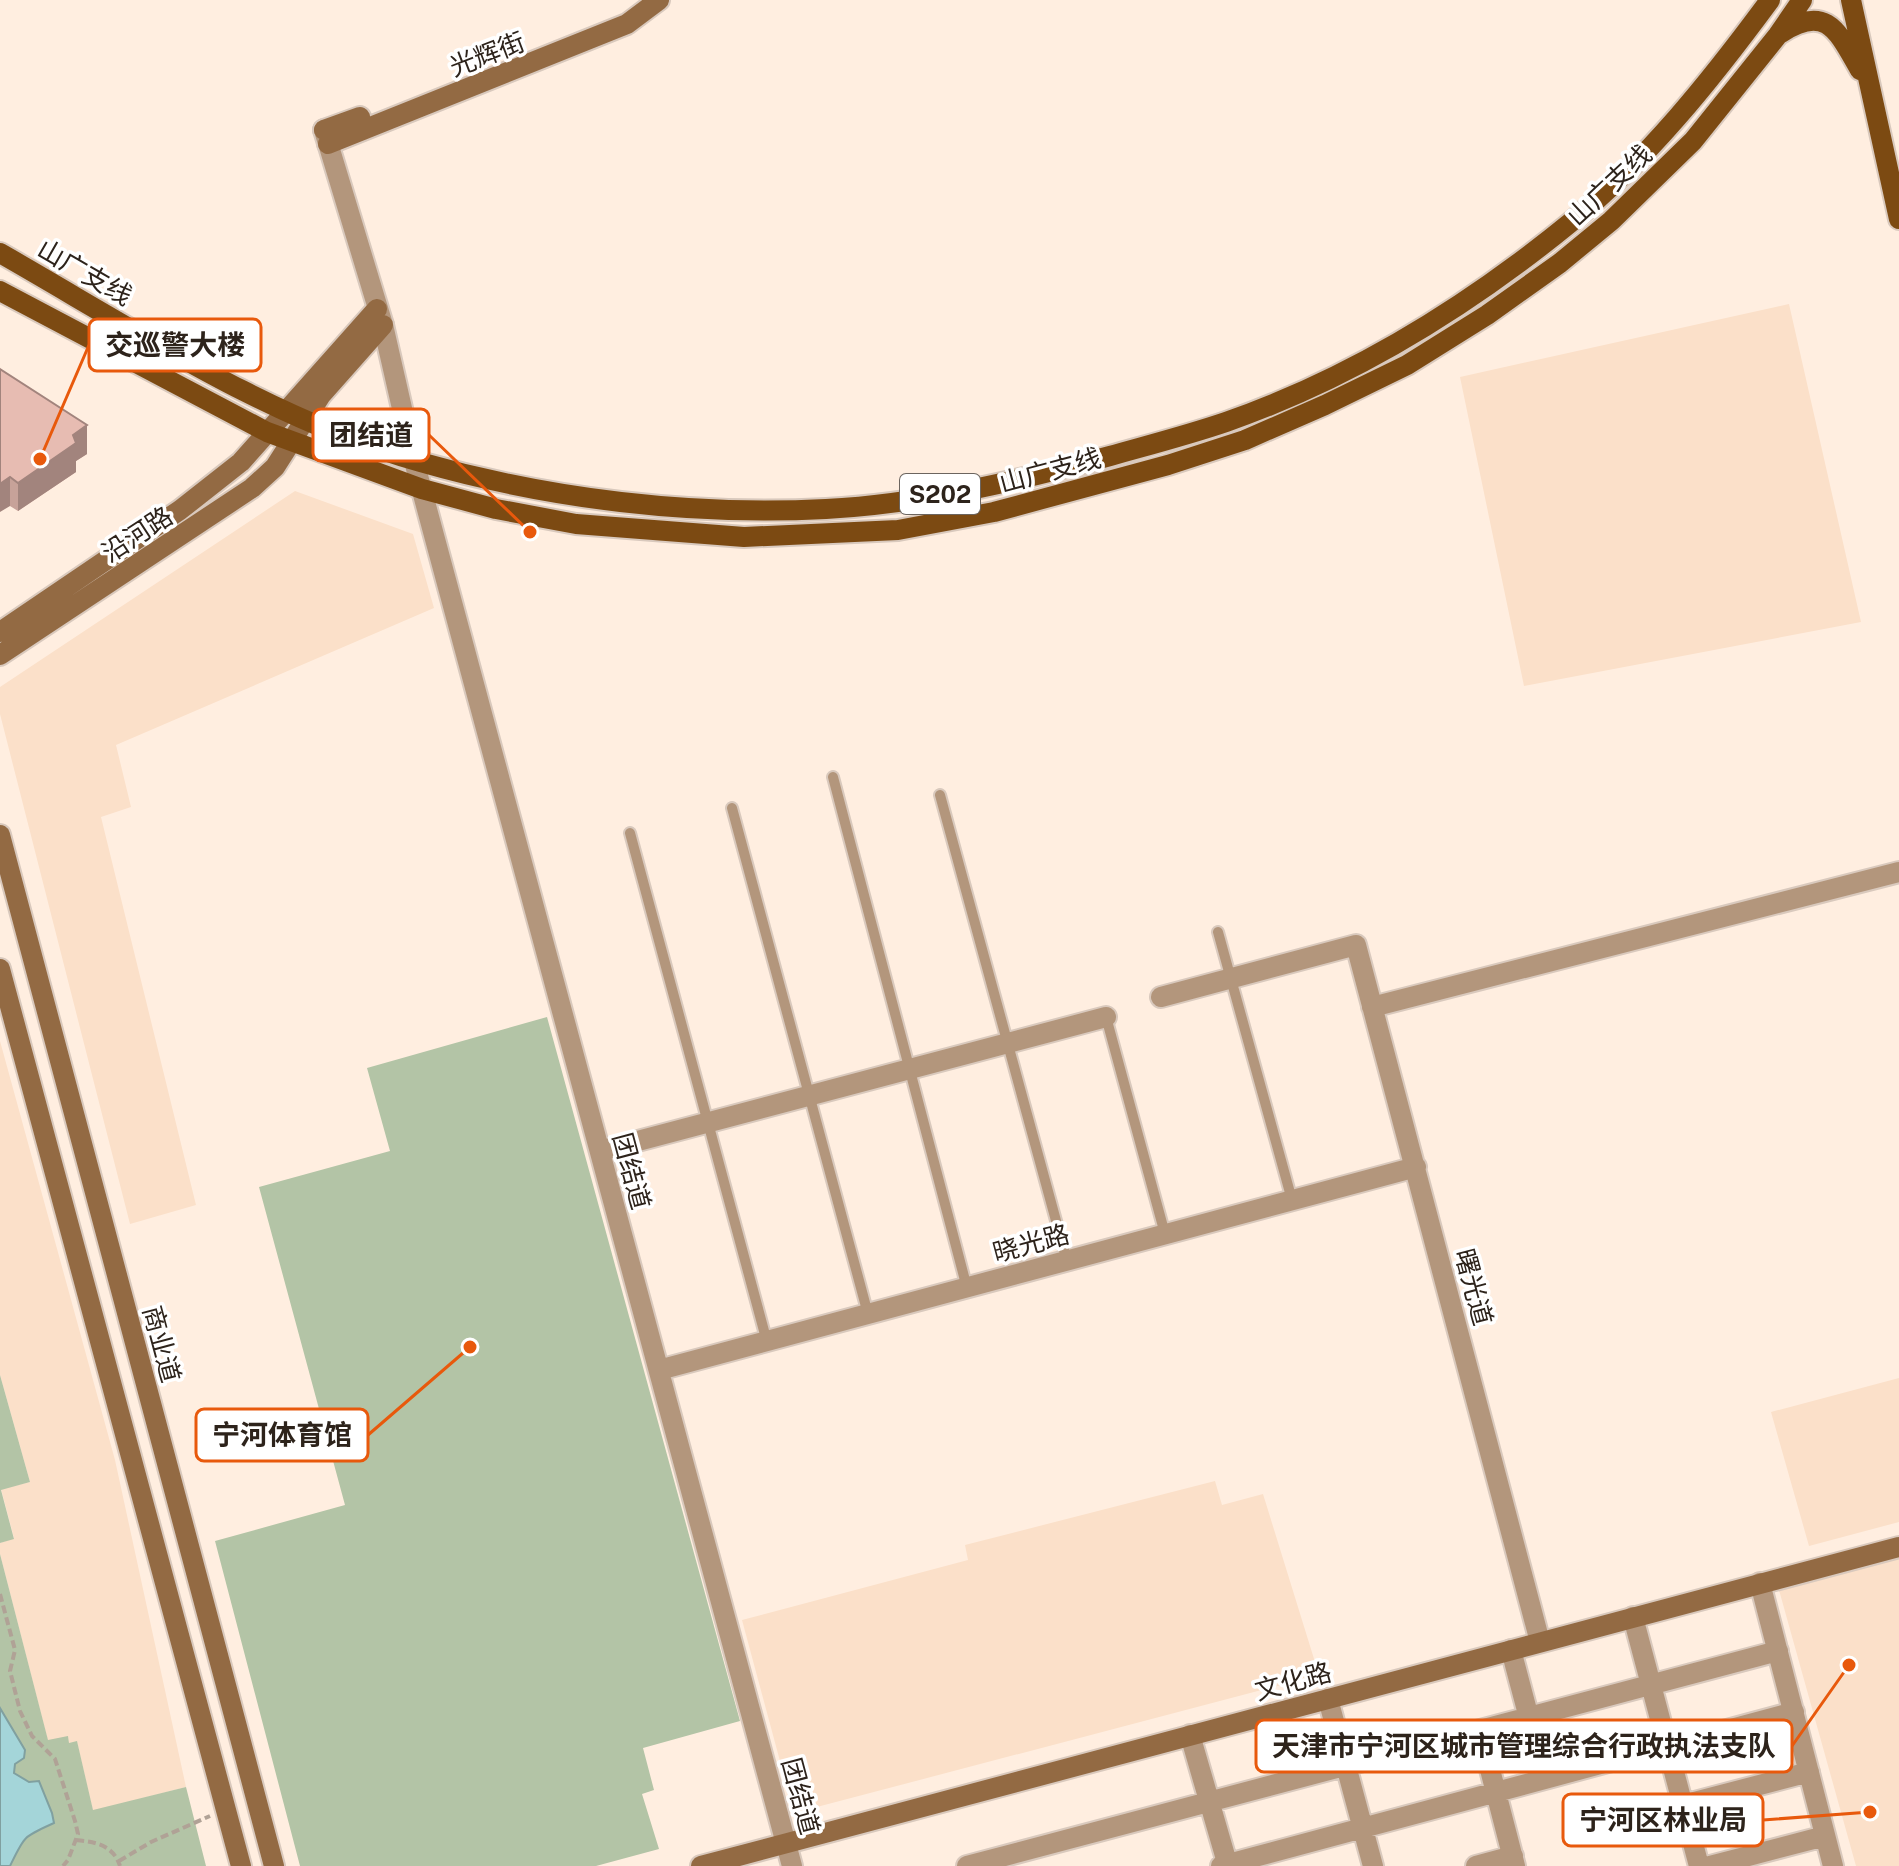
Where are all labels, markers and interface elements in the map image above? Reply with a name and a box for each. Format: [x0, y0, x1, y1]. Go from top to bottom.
street label: 光辉街 [445, 26, 529, 82]
street label: 山广支线 [1560, 138, 1658, 232]
street label: 山广支线 [32, 233, 138, 311]
callout: 交巡警大楼 [89, 319, 261, 371]
text: 交巡警大楼 [105, 328, 245, 361]
callout: 团结道 [313, 409, 429, 461]
text: 团结道 [329, 418, 413, 451]
street label: 山广支线 [996, 442, 1104, 498]
road number: S202 [900, 474, 980, 514]
street label: 沿河路 [96, 500, 178, 568]
street label: 团结道 [607, 1129, 657, 1213]
street label: 晓光路 [989, 1218, 1073, 1268]
street label: 曙光道 [1449, 1245, 1499, 1329]
street label: 商业道 [137, 1302, 187, 1386]
callout: 宁河体育馆 [196, 1409, 368, 1461]
text: 宁河体育馆 [212, 1418, 352, 1451]
street label: 文化路 [1251, 1656, 1335, 1706]
callout: 天津市宁河区城市管理综合行政执法支队 [1256, 1720, 1792, 1772]
text: 天津市宁河区城市管理综合行政执法支队 [1272, 1729, 1776, 1762]
street label: 团结道 [776, 1754, 826, 1838]
callout: 宁河区林业局 [1563, 1794, 1763, 1846]
text: 宁河区林业局 [1579, 1803, 1747, 1836]

